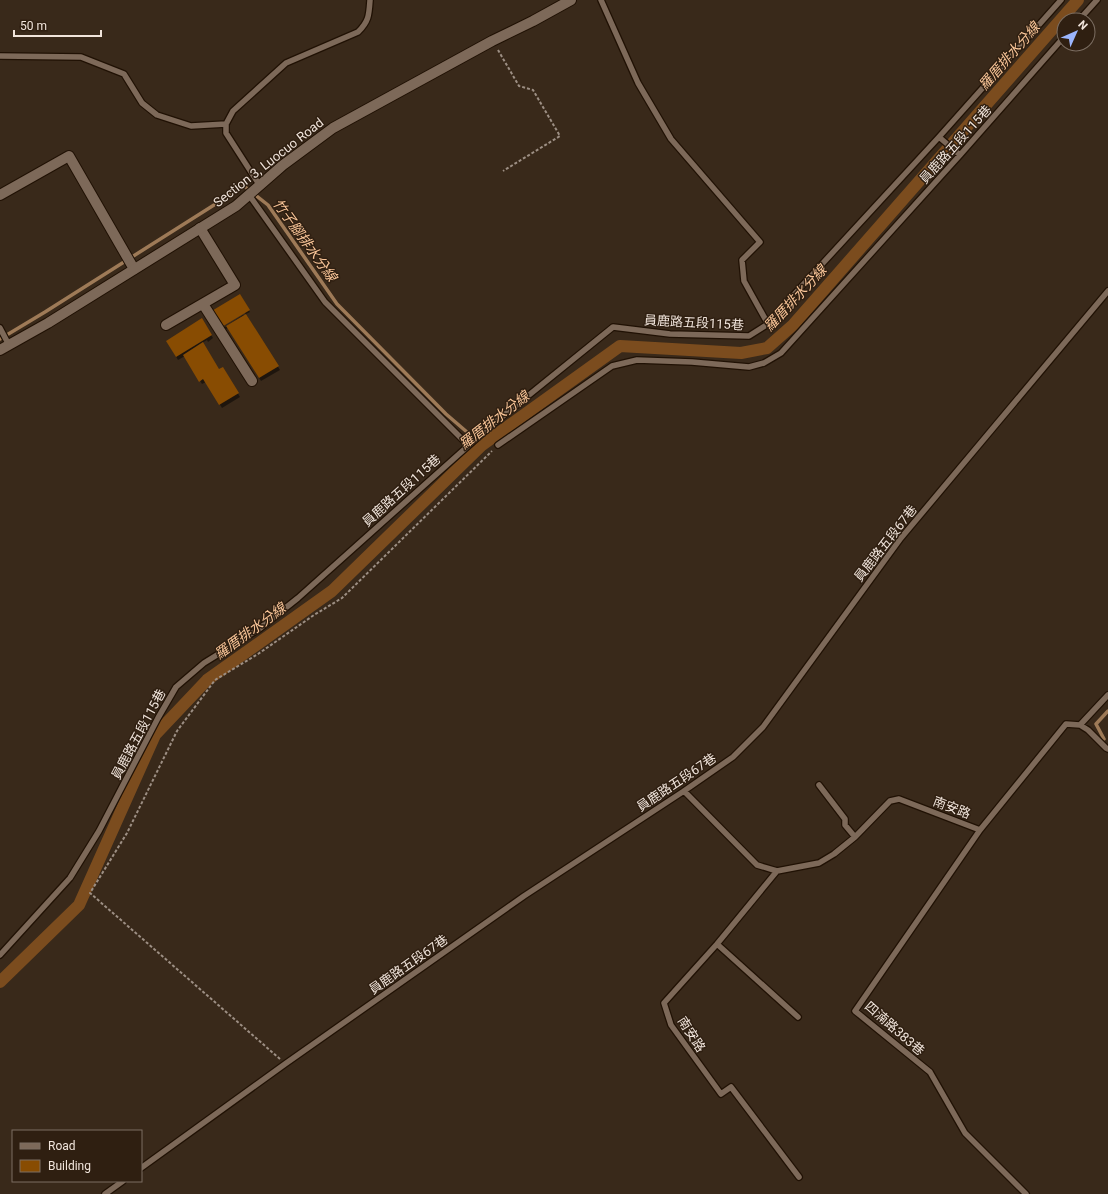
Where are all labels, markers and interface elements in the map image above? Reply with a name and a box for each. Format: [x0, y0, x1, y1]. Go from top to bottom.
scale bar [14, 12, 101, 38]
north arrow [1056, 12, 1096, 52]
water label: 羅厝排水分線 [975, 18, 1044, 93]
text: N [1075, 18, 1090, 33]
text: 50 m [20, 19, 47, 33]
street label: 員鹿路五段115巷 [916, 102, 994, 186]
street label: Section 3, Luocuo Road [210, 115, 326, 210]
water label: 竹子腳排水分線 [270, 196, 341, 286]
water label: 羅厝排水分線 [761, 260, 831, 334]
street label: 員鹿路五段115巷 [644, 312, 744, 333]
water label: 羅厝排水分線 [456, 387, 534, 452]
street label: 員鹿路五段115巷 [359, 451, 443, 529]
street label: 員鹿路五段67巷 [851, 502, 920, 584]
water label: 羅厝排水分線 [211, 599, 290, 662]
street label: 員鹿路五段115巷 [108, 687, 169, 782]
street label: 員鹿路五段67巷 [634, 750, 719, 815]
street label: 南安路 [931, 793, 973, 821]
street label: 員鹿路五段67巷 [366, 932, 451, 997]
street label: 四湳路383巷 [862, 998, 927, 1058]
street label: 南安路 [675, 1014, 708, 1055]
legend [12, 1130, 142, 1182]
text: Road [48, 1139, 76, 1153]
text: Building [48, 1159, 91, 1173]

